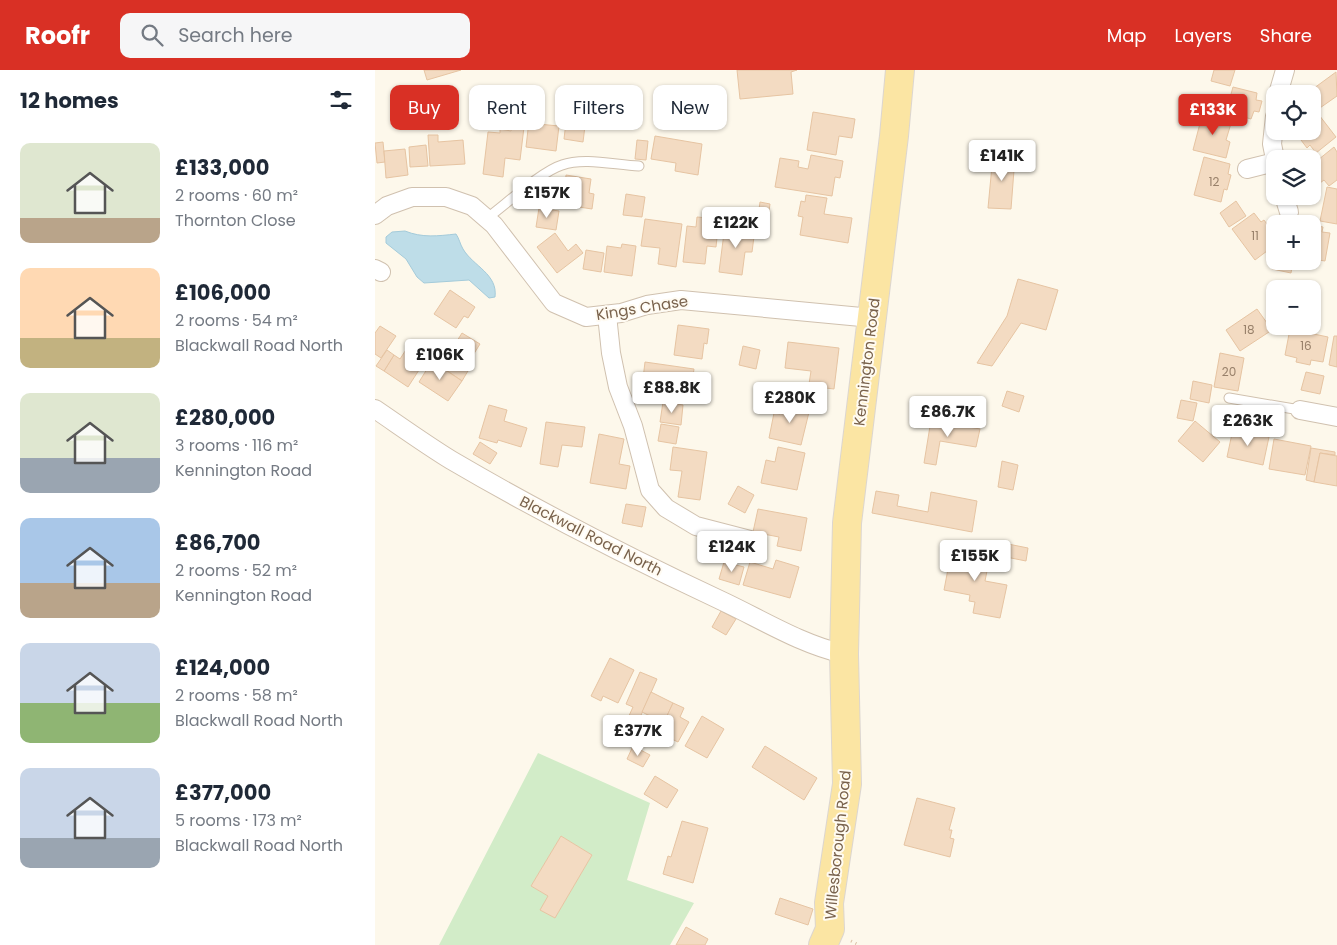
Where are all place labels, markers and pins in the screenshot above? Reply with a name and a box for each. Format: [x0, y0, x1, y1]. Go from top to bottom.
pin: £133K [1178, 93, 1248, 136]
pin: £141K [967, 140, 1037, 182]
pin: £157K [512, 176, 582, 219]
pin: £122K [701, 206, 771, 249]
pin: £106K [405, 338, 475, 381]
pin: £88.8K [631, 372, 713, 414]
pin: £280K [755, 382, 825, 424]
pin: £86.7K [907, 396, 989, 438]
pin: £263K [1213, 404, 1283, 447]
pin: £124K [697, 530, 767, 573]
pin: £155K [940, 540, 1010, 582]
pin: £377K [603, 714, 673, 757]

